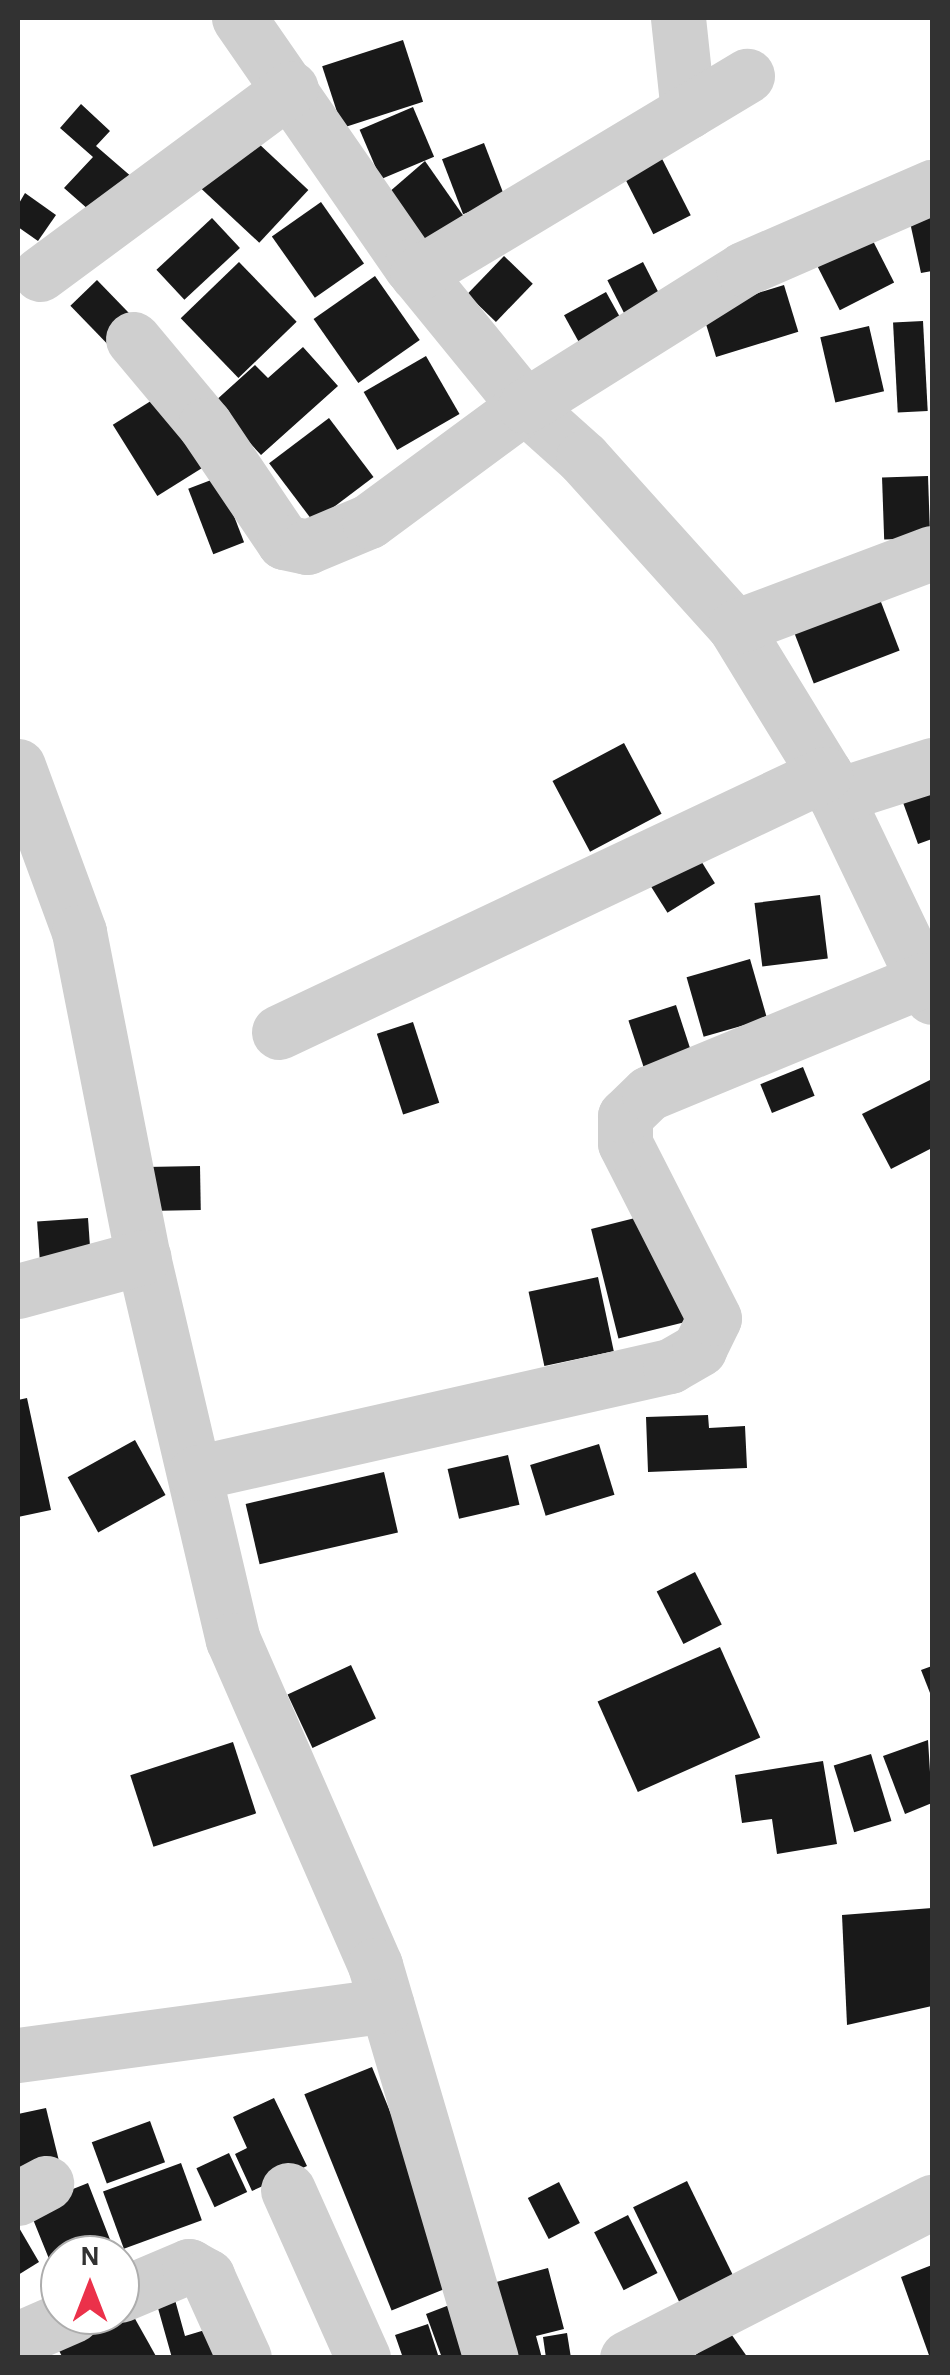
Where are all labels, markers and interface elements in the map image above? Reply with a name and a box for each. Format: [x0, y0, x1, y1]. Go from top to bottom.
north arrow [40, 2235, 140, 2335]
text: N [80, 2243, 100, 2271]

